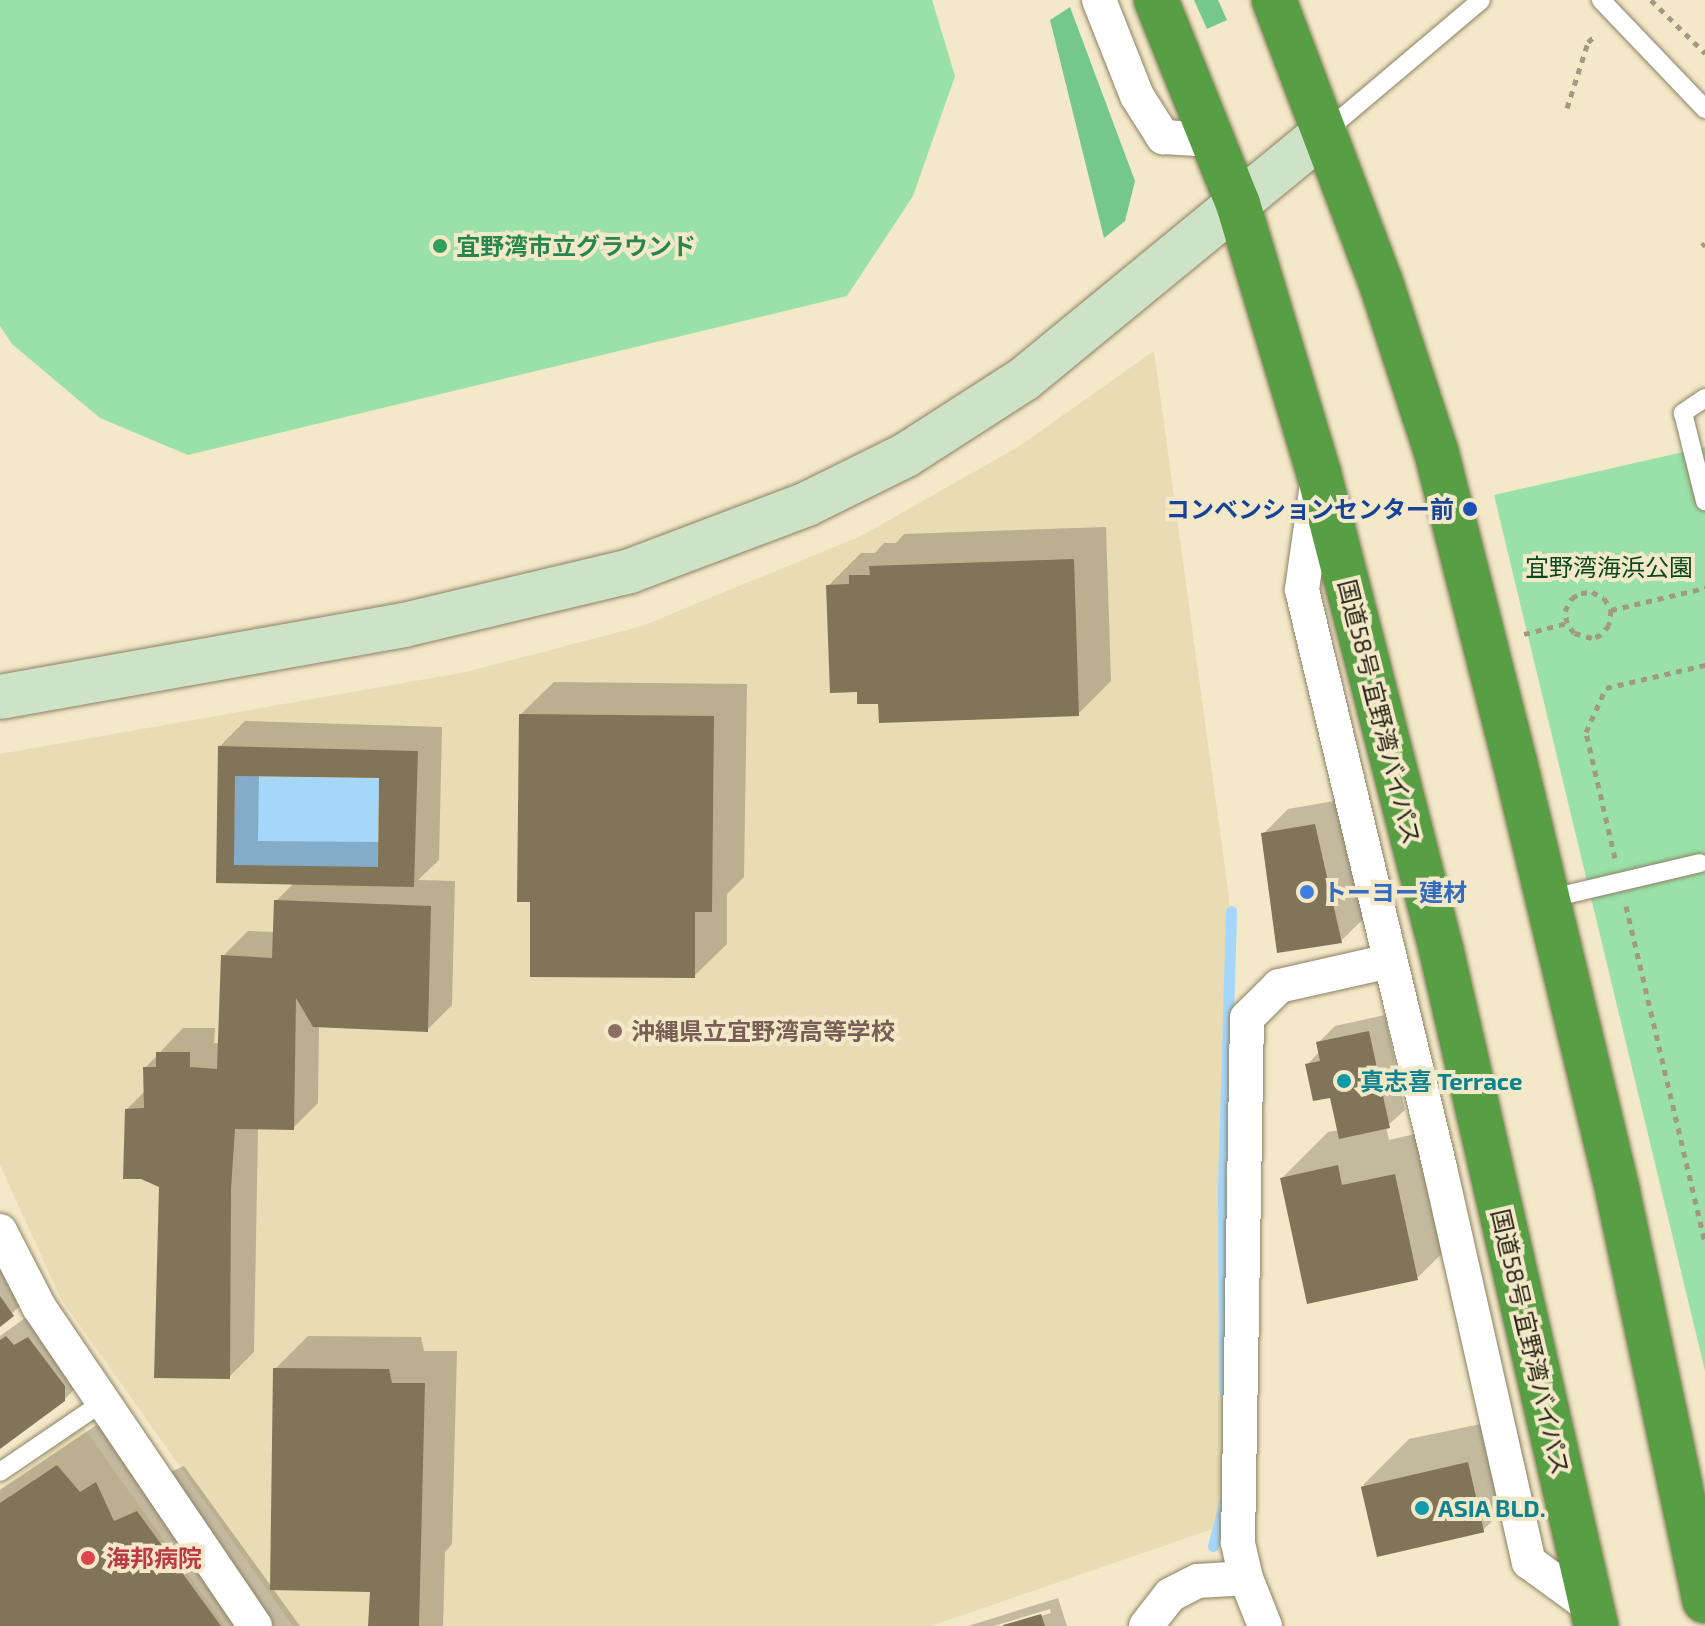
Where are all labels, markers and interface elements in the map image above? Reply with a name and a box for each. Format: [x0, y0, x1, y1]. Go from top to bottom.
place label: 宜野湾市立グラウンド [456, 232, 696, 260]
marker: 宜野湾市立グラウンド [431, 237, 449, 255]
place label: コンベンションセンター前 [1166, 495, 1454, 523]
marker: コンベンションセンター前 [1461, 500, 1479, 518]
park label: 宜野湾海浜公園 [1525, 553, 1693, 581]
street label: 国道58号 宜野湾バイパス [1333, 576, 1427, 848]
place label: トーヨー建材 [1323, 878, 1467, 906]
marker: トーヨー建材 [1298, 883, 1316, 901]
place label: 沖縄県立宜野湾高等学校 [631, 1017, 895, 1045]
marker: 沖縄県立宜野湾高等学校 [606, 1022, 624, 1040]
place label: 真志喜 Terrace [1360, 1067, 1522, 1095]
marker: 真志喜 Terrace [1335, 1072, 1353, 1090]
street label: 国道58号 宜野湾バイパス [1486, 1206, 1576, 1478]
place label: ASIA BLD. [1438, 1494, 1546, 1522]
marker: ASIA BLD. [1413, 1499, 1431, 1517]
place label: 海邦病院 [106, 1544, 202, 1572]
marker: 海邦病院 [77, 1547, 99, 1569]

